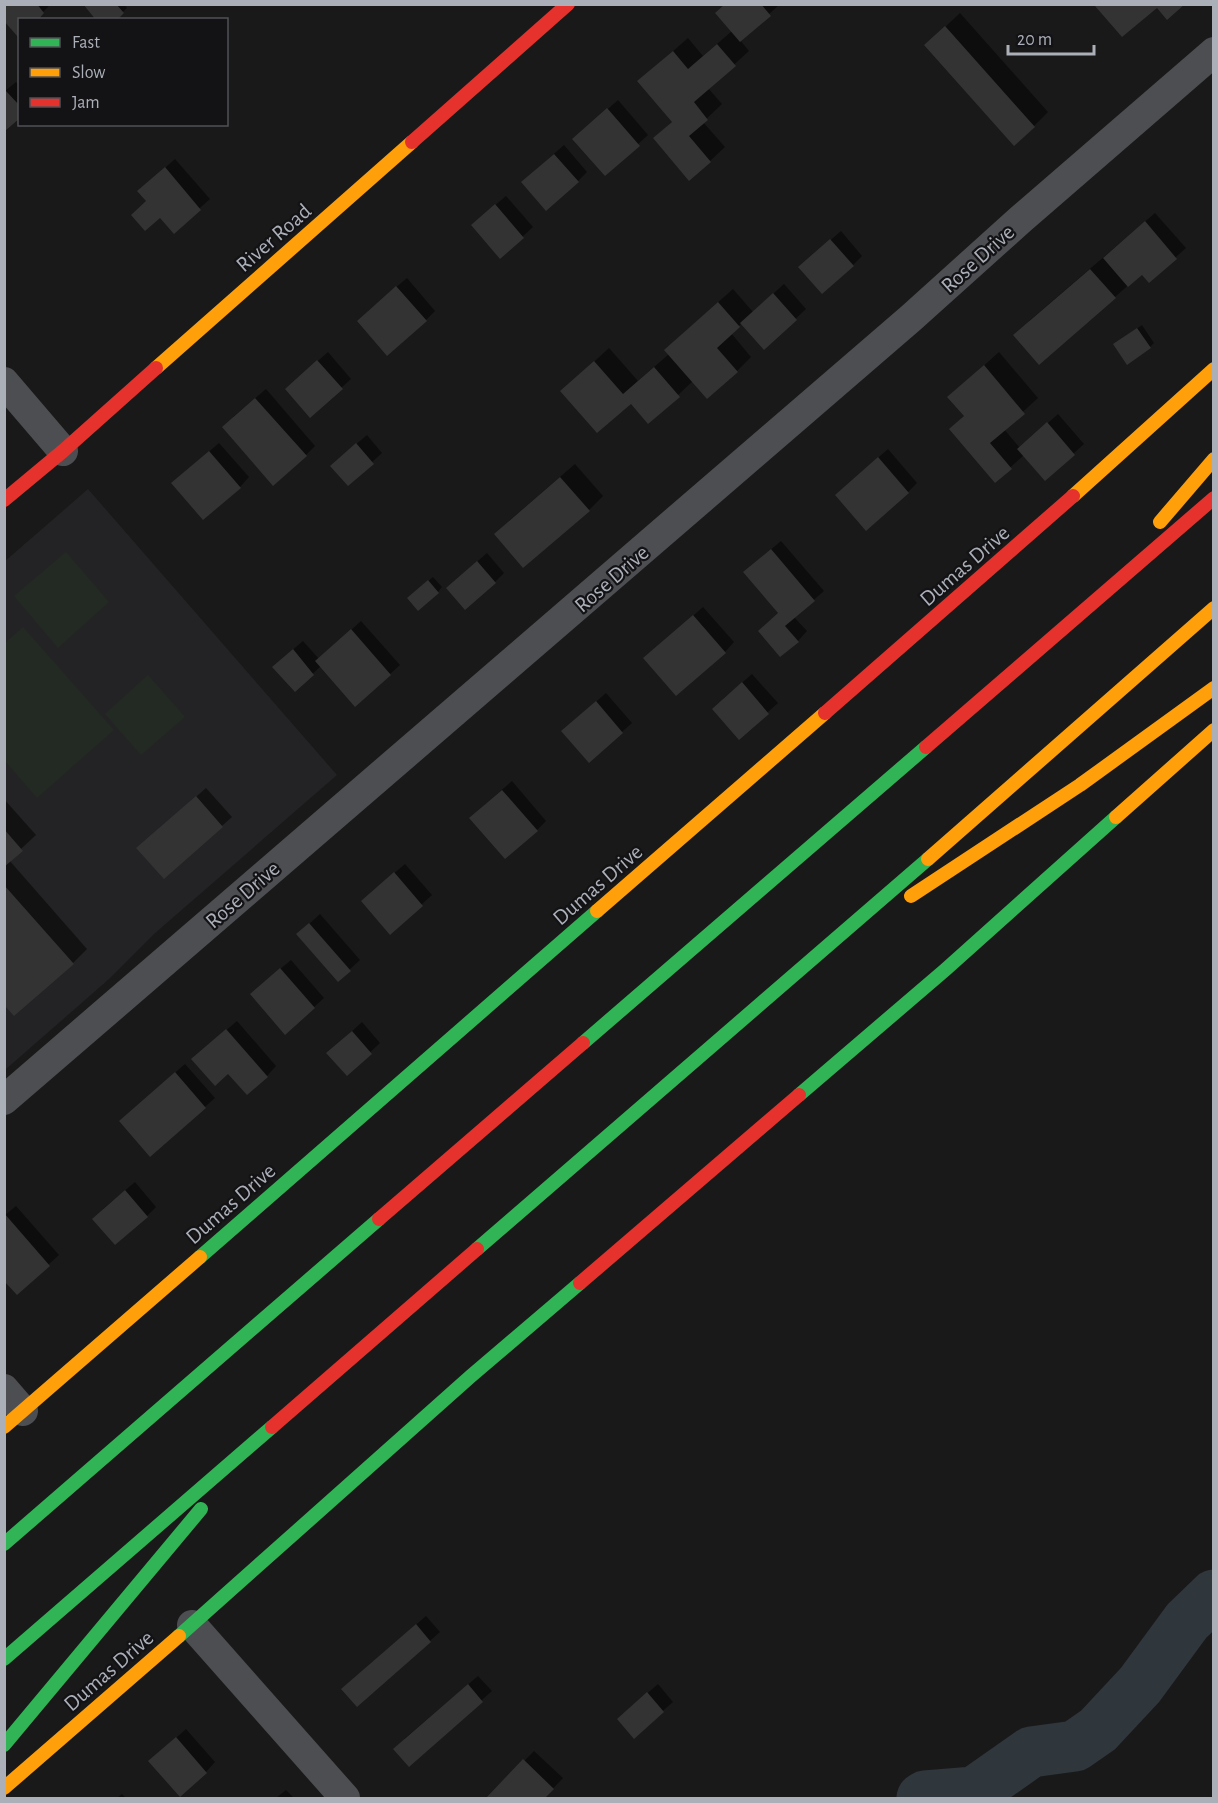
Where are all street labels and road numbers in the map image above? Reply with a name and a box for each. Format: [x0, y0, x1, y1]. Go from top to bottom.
street label: River Road [232, 200, 315, 276]
street label: Rose Drive [937, 220, 1018, 297]
street label: Dumas Drive [916, 521, 1014, 610]
street label: Rose Drive [571, 541, 653, 617]
street label: Dumas Drive [549, 840, 647, 929]
street label: Rose Drive [202, 857, 284, 933]
street label: Dumas Drive [182, 1159, 280, 1248]
street label: Dumas Drive [60, 1626, 158, 1715]

